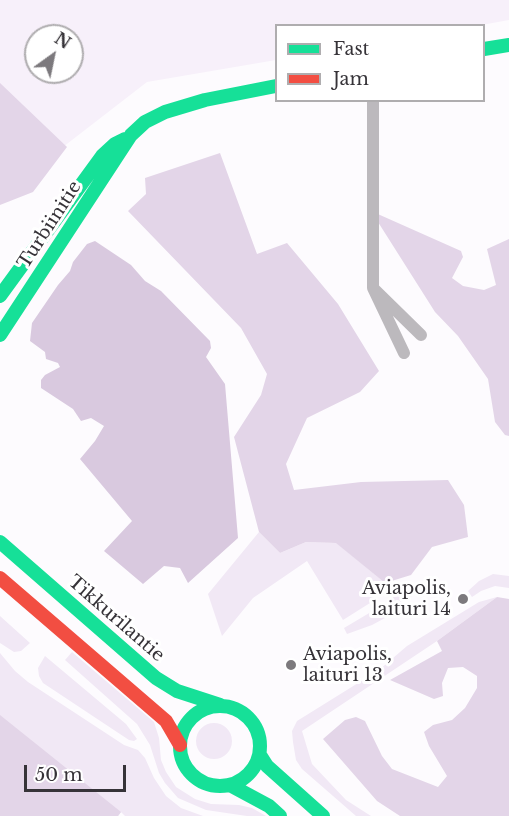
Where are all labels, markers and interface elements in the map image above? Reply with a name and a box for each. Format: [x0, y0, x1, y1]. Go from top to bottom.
north arrow [24, 24, 84, 84]
legend [275, 24, 485, 102]
text: N [51, 28, 74, 53]
text: Fast [333, 38, 369, 60]
text: Jam [333, 68, 369, 90]
street label: Turbiinitie [14, 177, 86, 273]
street label: Tikkurilantie [63, 571, 169, 667]
place label: Aviapolis, laituri 14 [362, 578, 451, 620]
marker: Aviapolis, laituri 14 [456, 592, 470, 606]
place label: Aviapolis, laituri 13 [303, 644, 392, 686]
marker: Aviapolis, laituri 13 [284, 658, 298, 672]
scale bar [27, 753, 129, 791]
text: 50 m [35, 764, 83, 786]

